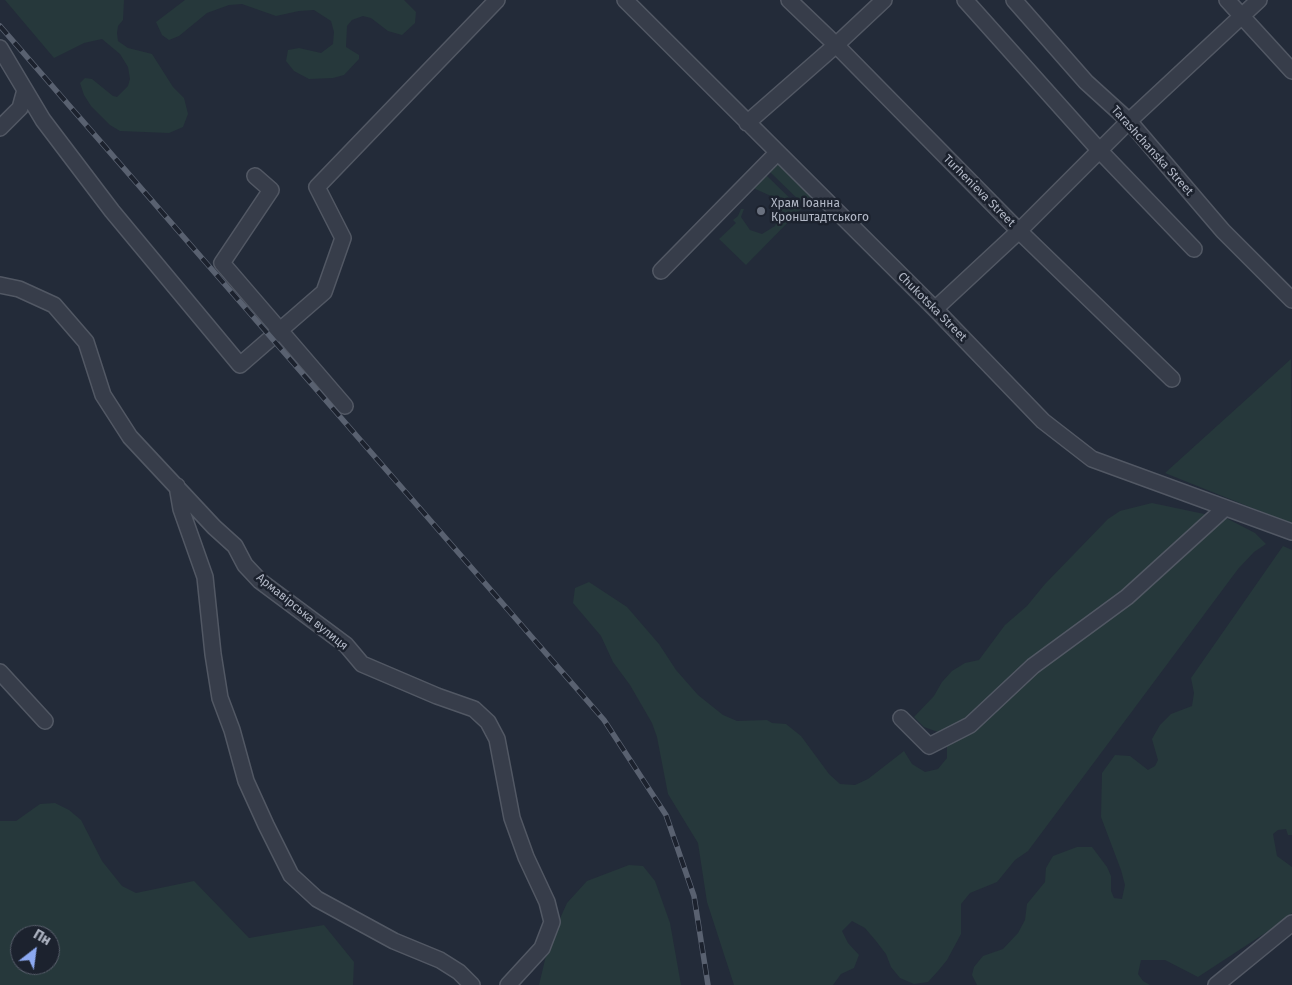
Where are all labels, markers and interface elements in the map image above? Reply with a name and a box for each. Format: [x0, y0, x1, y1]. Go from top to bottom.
street label: Tarashchanska Street [1108, 103, 1196, 199]
street label: Turhenieva Street [940, 152, 1018, 230]
place label: Храм Іоанна Кронштадтського [771, 197, 869, 225]
marker: Храм Іоанна Кронштадтського [755, 205, 767, 217]
street label: Chukotska Street [894, 269, 970, 345]
street label: Армавірська вулиця [253, 571, 351, 653]
north arrow [10, 925, 60, 975]
text: Пн [30, 926, 54, 949]

